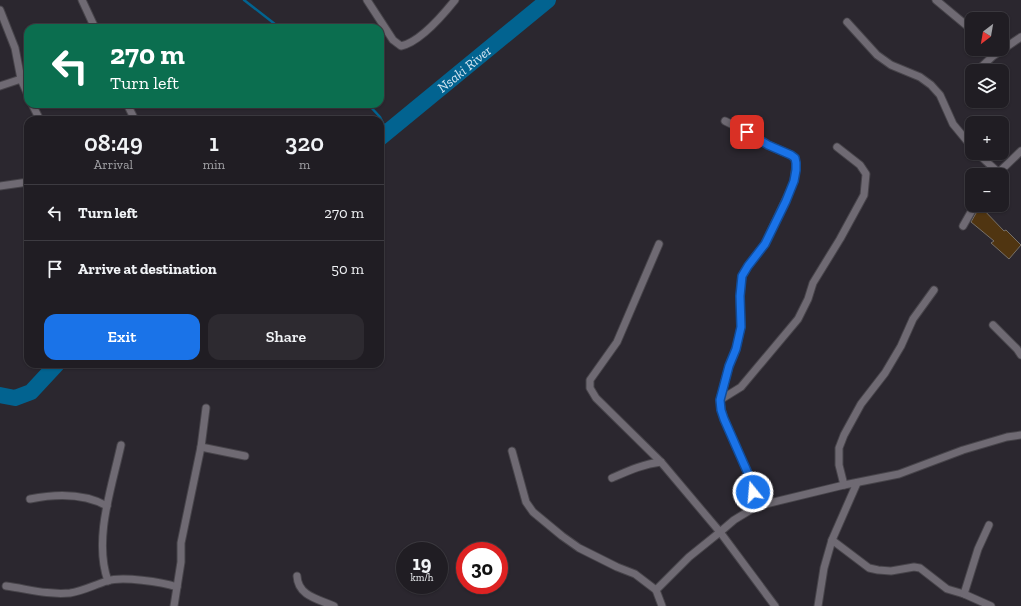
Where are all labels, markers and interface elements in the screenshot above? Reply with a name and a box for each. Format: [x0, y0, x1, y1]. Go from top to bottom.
north arrow [965, 12, 1009, 56]
map controls [965, 12, 1009, 212]
text: 270 m [110, 38, 185, 71]
icon: left [44, 40, 96, 92]
water label: Nsaki River [434, 42, 495, 96]
button: layers [965, 64, 1009, 108]
text: Turn left [110, 72, 179, 94]
pin [730, 115, 764, 149]
button: + [965, 116, 1009, 160]
icon: arrive [736, 121, 758, 143]
text: 08:49 [84, 128, 143, 157]
text: 1 [209, 128, 219, 157]
text: 320 [285, 128, 324, 157]
text: Arrival [94, 157, 133, 172]
text: min [203, 157, 225, 172]
text: m [299, 157, 310, 172]
button: − [965, 168, 1009, 212]
icon: left [44, 202, 66, 224]
text: Turn left [78, 204, 138, 222]
text: 270 m [324, 204, 364, 222]
icon: arrive [44, 258, 66, 280]
text: Arrive at destination [78, 260, 217, 278]
text: 50 m [331, 260, 364, 278]
button: Exit [44, 314, 200, 360]
button: Share [208, 314, 364, 360]
position arrow [732, 471, 774, 513]
speed limit sign: 30 [456, 542, 508, 594]
text: 19 [413, 551, 431, 575]
text: km/h [411, 572, 433, 584]

